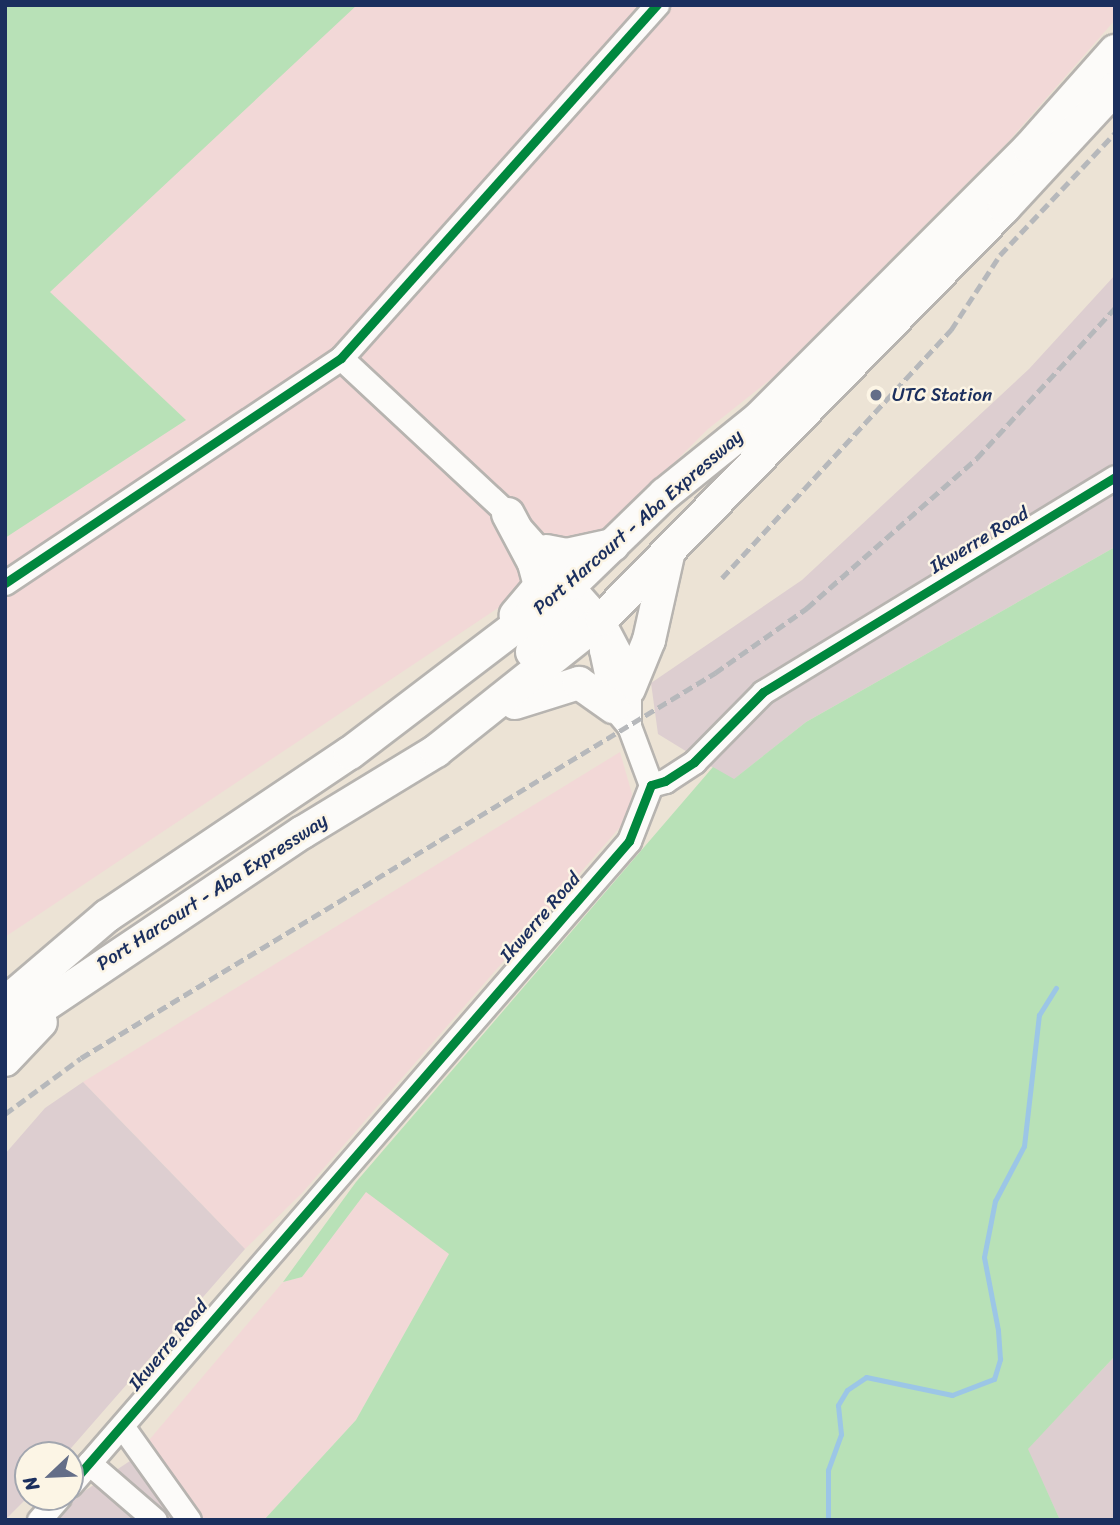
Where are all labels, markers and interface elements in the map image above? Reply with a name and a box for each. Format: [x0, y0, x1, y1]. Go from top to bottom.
place label: UTC Station [892, 384, 994, 406]
marker: UTC Station [866, 385, 886, 405]
street label: Port Harcourt - Aba Expressway [528, 424, 748, 620]
street label: Ikwerre Road [925, 502, 1033, 578]
street label: Port Harcourt - Aba Expressway [92, 808, 332, 976]
street label: Ikwerre Road [495, 867, 585, 967]
street label: Ikwerre Road [123, 1295, 213, 1395]
north arrow [14, 1441, 84, 1511]
text: N [13, 1471, 49, 1496]

